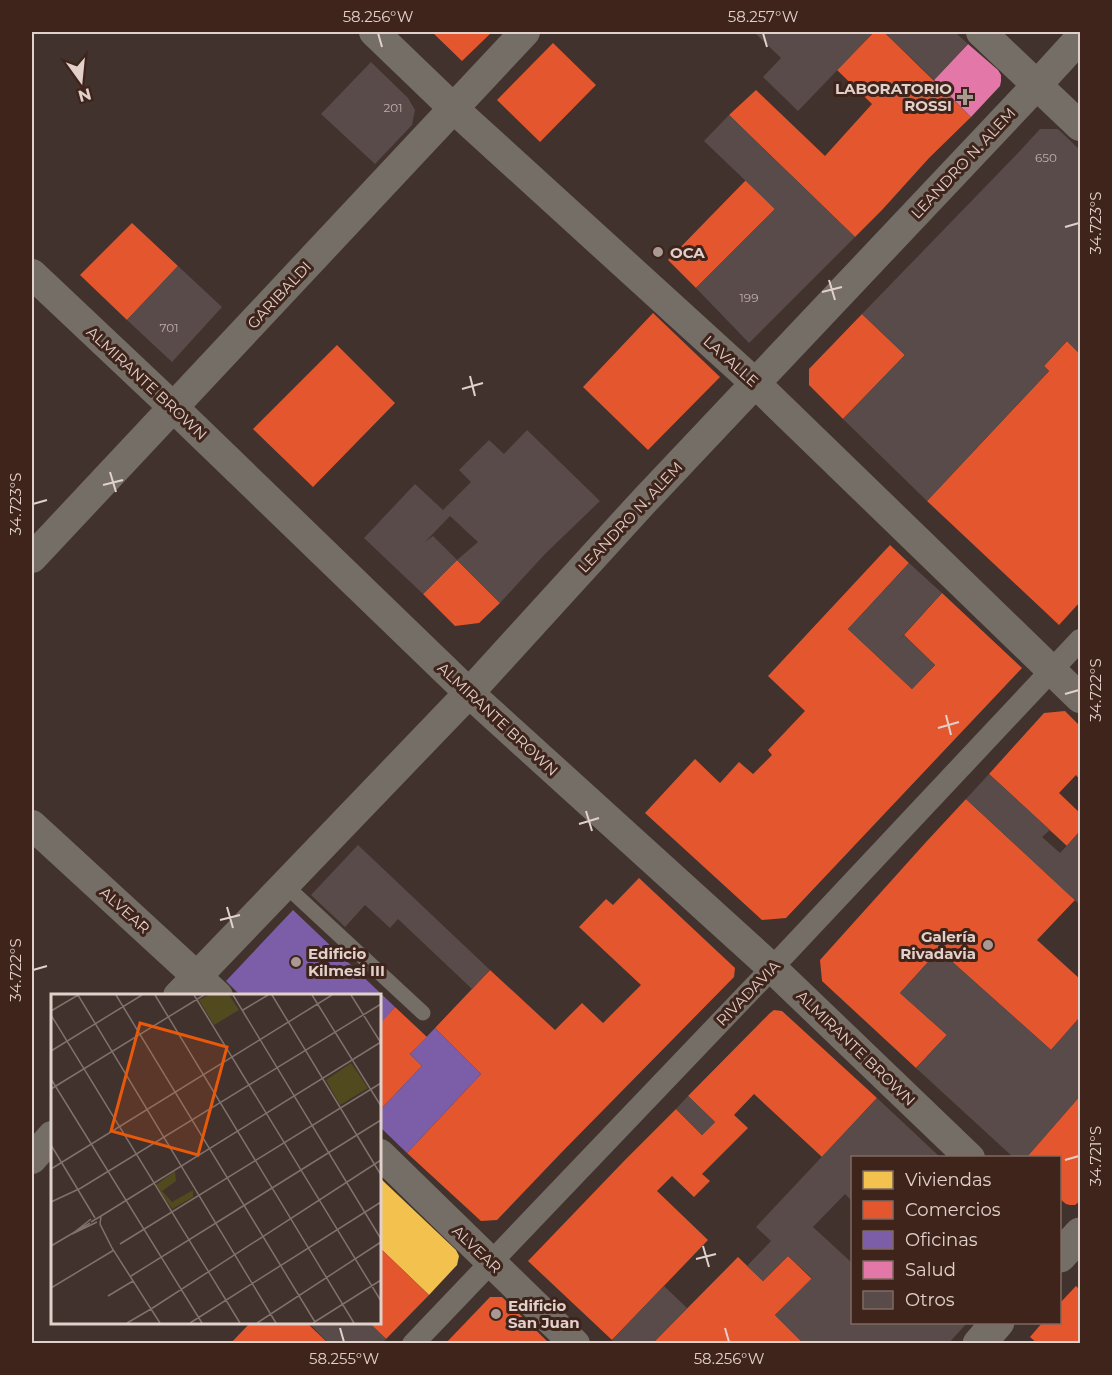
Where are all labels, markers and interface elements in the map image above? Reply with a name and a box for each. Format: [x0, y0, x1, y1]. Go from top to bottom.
text: 58.256°W [343, 7, 414, 26]
text: 58.257°W [728, 7, 799, 26]
north arrow [51, 51, 111, 111]
place label: LABORATORIO ROSSI [835, 79, 952, 115]
text: N [76, 84, 93, 106]
marker: LABORATORIO ROSSI [956, 88, 974, 106]
house number: 201 [383, 100, 403, 115]
street label: LEANDRO N. ALEM [907, 104, 1019, 222]
house number: 650 [1035, 150, 1057, 165]
text: 34.723°S [1086, 191, 1105, 255]
place label: OCA [670, 243, 705, 262]
marker: OCA [651, 245, 665, 259]
street label: GARIBALDI [243, 257, 315, 333]
house number: 199 [740, 290, 758, 305]
house number: 701 [159, 320, 179, 335]
street label: ALMIRANTE BROWN [83, 322, 211, 444]
street label: LAVALLE [700, 331, 762, 391]
street label: LEANDRO N. ALEM [574, 458, 686, 576]
text: 34.723°S [6, 472, 25, 536]
street label: ALMIRANTE BROWN [434, 658, 562, 780]
text: 34.722°S [1086, 658, 1105, 722]
street label: ALVEAR [96, 883, 154, 937]
place label: Galería Rivadavia [900, 927, 976, 963]
text: 34.722°S [6, 938, 25, 1002]
marker: Galería Rivadavia [981, 938, 995, 952]
place label: Edificio Kilmesi III [308, 944, 385, 980]
marker: Edificio Kilmesi III [289, 955, 303, 969]
street label: RIVADAVIA [712, 956, 784, 1030]
street label: ALMIRANTE BROWN [793, 986, 919, 1110]
inset map [51, 994, 381, 1324]
text: 34.721°S [1086, 1126, 1105, 1186]
legend [851, 1156, 1061, 1324]
text: Viviendas [905, 1169, 992, 1191]
text: Comercios [905, 1199, 1001, 1221]
street label: ALVEAR [449, 1221, 506, 1277]
text: Oficinas [905, 1229, 978, 1251]
text: Salud [905, 1259, 956, 1281]
text: Otros [905, 1289, 955, 1311]
place label: Edificio San Juan [508, 1296, 580, 1332]
marker: Edificio San Juan [489, 1307, 503, 1321]
text: 58.255°W [309, 1349, 379, 1368]
text: 58.256°W [694, 1349, 765, 1368]

